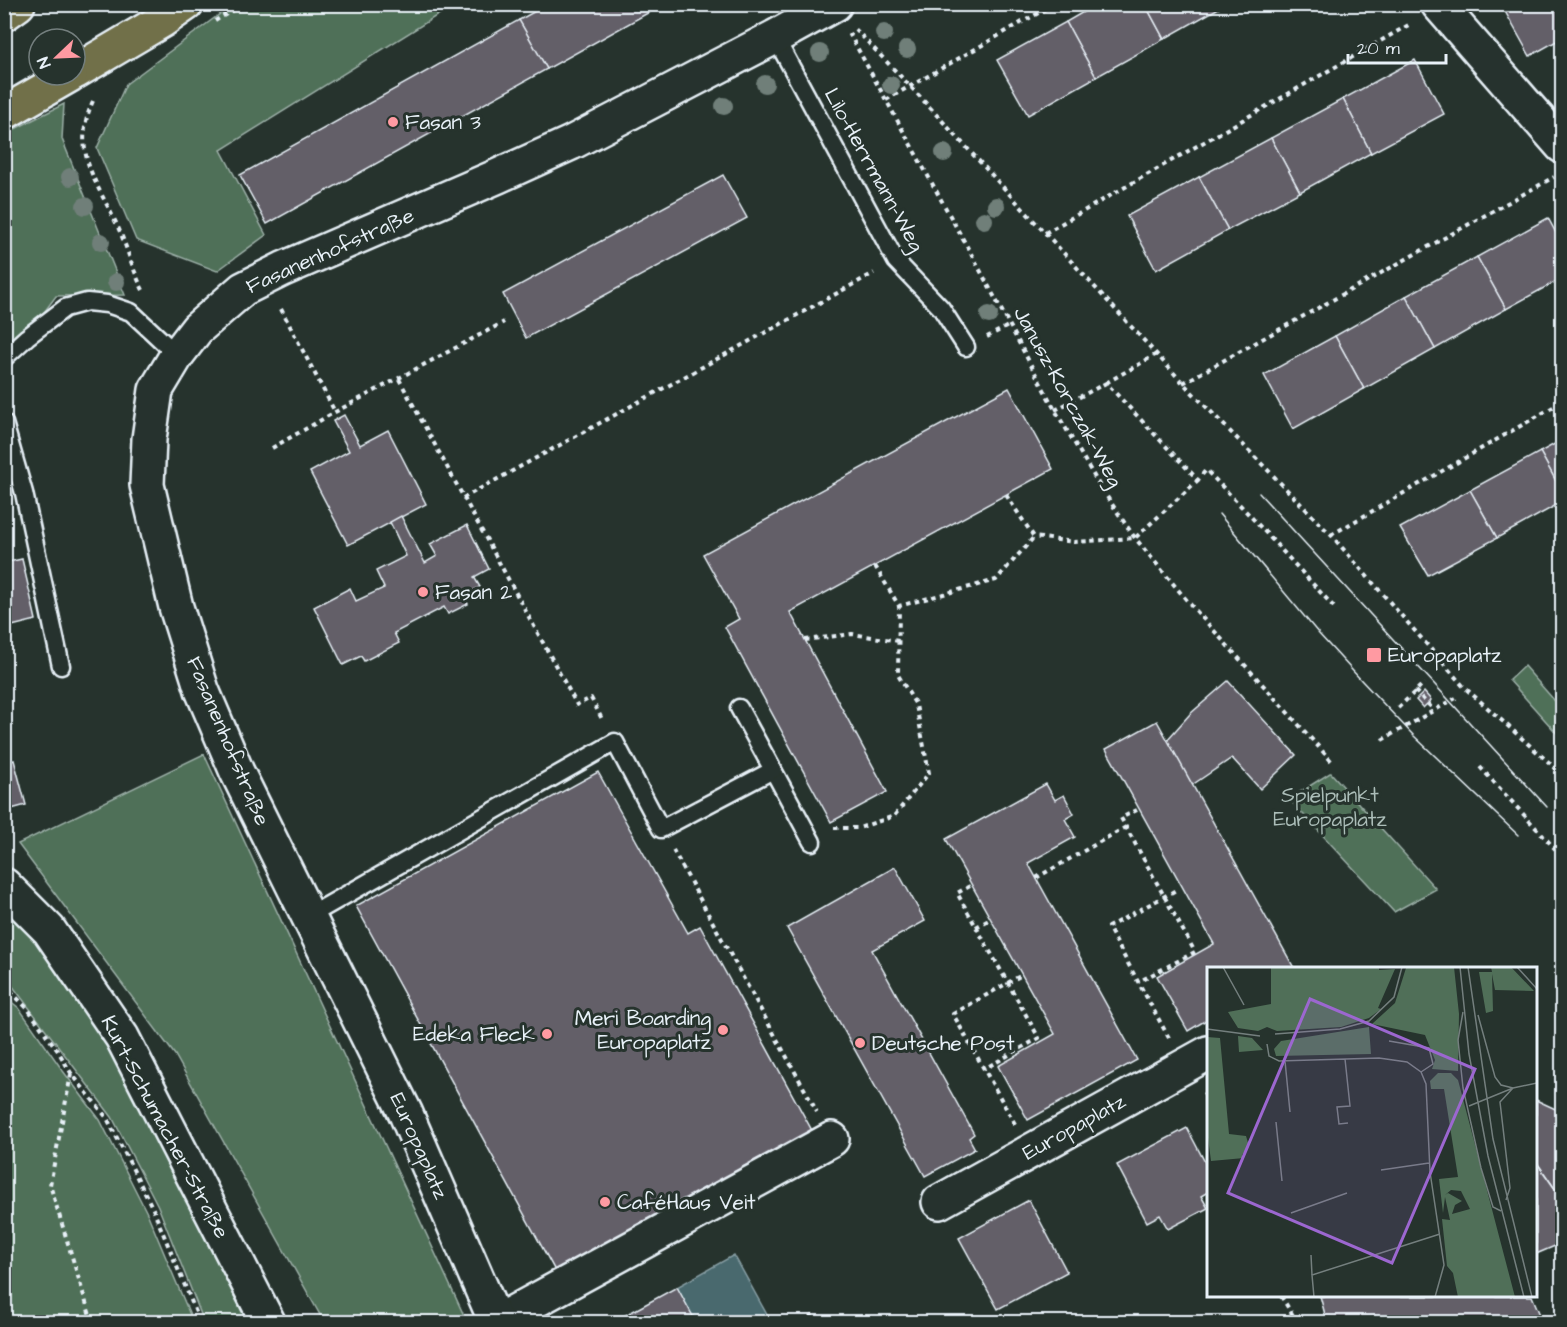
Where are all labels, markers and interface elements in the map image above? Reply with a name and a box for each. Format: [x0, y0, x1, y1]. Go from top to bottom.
north arrow [27, 27, 87, 87]
scale bar [1348, 27, 1446, 65]
text: 20 m [1357, 36, 1400, 61]
text: N [32, 54, 56, 71]
street label: Lilo-Herrmann-Weg [815, 83, 931, 258]
place label: Fasan 3 [405, 108, 481, 137]
marker: Fasan 3 [386, 115, 400, 129]
street label: Fasanenhofstraße [241, 201, 419, 301]
street label: Janusz-Korczak-Weg [1005, 302, 1130, 494]
place label: Fasan 2 [435, 578, 512, 607]
marker: Fasan 2 [416, 585, 430, 599]
place label: Europaplatz [1388, 641, 1502, 671]
marker: Europaplatz [1365, 646, 1383, 664]
street label: Fasanenhofstraße [179, 652, 277, 830]
park label: Spielpunkt Europaplatz [1273, 781, 1387, 835]
inset map [1207, 967, 1537, 1297]
place label: Meri Boarding Europaplatz [575, 1004, 712, 1058]
street label: Kurt-Schumacher-Straße [94, 1010, 236, 1244]
place label: Edeka Fleck [413, 1020, 535, 1049]
marker: Meri Boarding Europaplatz [716, 1023, 730, 1037]
marker: Edeka Fleck [540, 1027, 554, 1041]
place label: Deutsche Post [872, 1029, 1015, 1058]
marker: Deutsche Post [853, 1036, 867, 1050]
street label: Europaplatz [1017, 1087, 1132, 1168]
street label: Europaplatz [382, 1088, 456, 1205]
place label: CaféHaus Veit [617, 1188, 756, 1217]
marker: CaféHaus Veit [598, 1195, 612, 1209]

